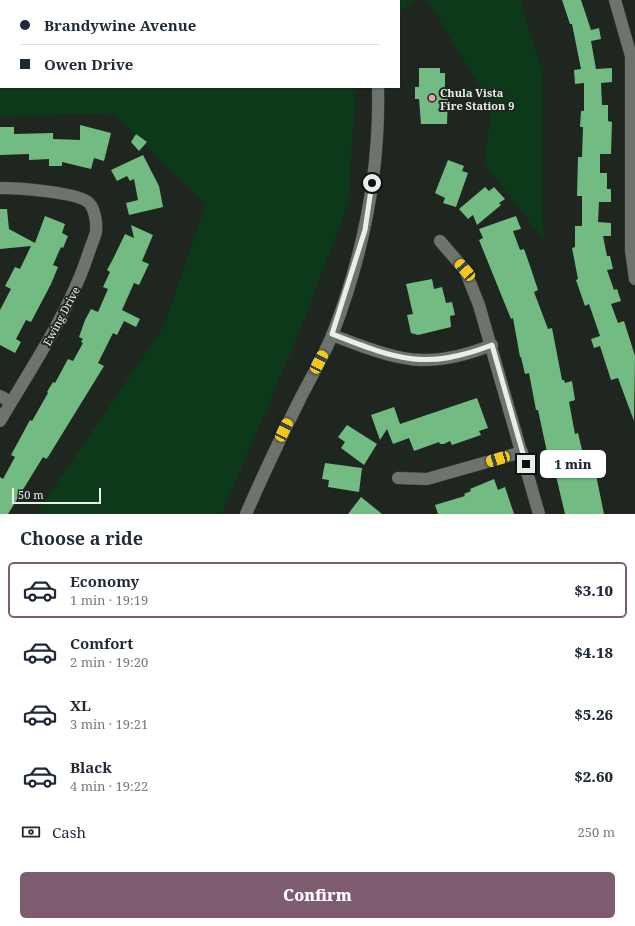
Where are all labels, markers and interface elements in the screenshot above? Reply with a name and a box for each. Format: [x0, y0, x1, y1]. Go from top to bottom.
text: Brandywine Avenue [44, 15, 196, 35]
text: Owen Drive [44, 54, 133, 74]
place label: Chula Vista Fire Station 9 [440, 85, 515, 113]
marker: Chula Vista Fire Station 9 [427, 93, 437, 103]
route start [363, 174, 381, 192]
car [453, 257, 477, 283]
street label: Ewing Drive [39, 284, 83, 348]
car [308, 349, 330, 375]
car [273, 417, 295, 443]
car [485, 450, 511, 468]
callout: 1 min [540, 450, 606, 478]
route end [517, 455, 535, 473]
text: 1 min [554, 455, 592, 473]
scale bar [12, 486, 101, 505]
text: 50 m [18, 487, 44, 502]
text: Choose a ride [20, 526, 143, 550]
text: Economy [70, 571, 139, 591]
icon: car [22, 572, 58, 608]
text: $3.10 [574, 580, 613, 600]
text: 1 min · 19:19 [70, 591, 148, 609]
text: Comfort [70, 633, 133, 653]
icon: car [22, 634, 58, 670]
text: $4.18 [574, 642, 613, 662]
text: 2 min · 19:20 [70, 653, 148, 671]
text: XL [70, 695, 91, 715]
icon: car [22, 696, 58, 732]
text: $5.26 [574, 704, 613, 724]
text: 3 min · 19:21 [70, 715, 148, 733]
text: Black [70, 757, 112, 777]
icon: car [22, 758, 58, 794]
text: $2.60 [574, 766, 613, 786]
text: 4 min · 19:22 [70, 777, 148, 795]
icon: cash [20, 821, 42, 843]
text: Cash [52, 822, 86, 842]
text: 250 m [578, 823, 615, 841]
button: Confirm [20, 872, 615, 918]

